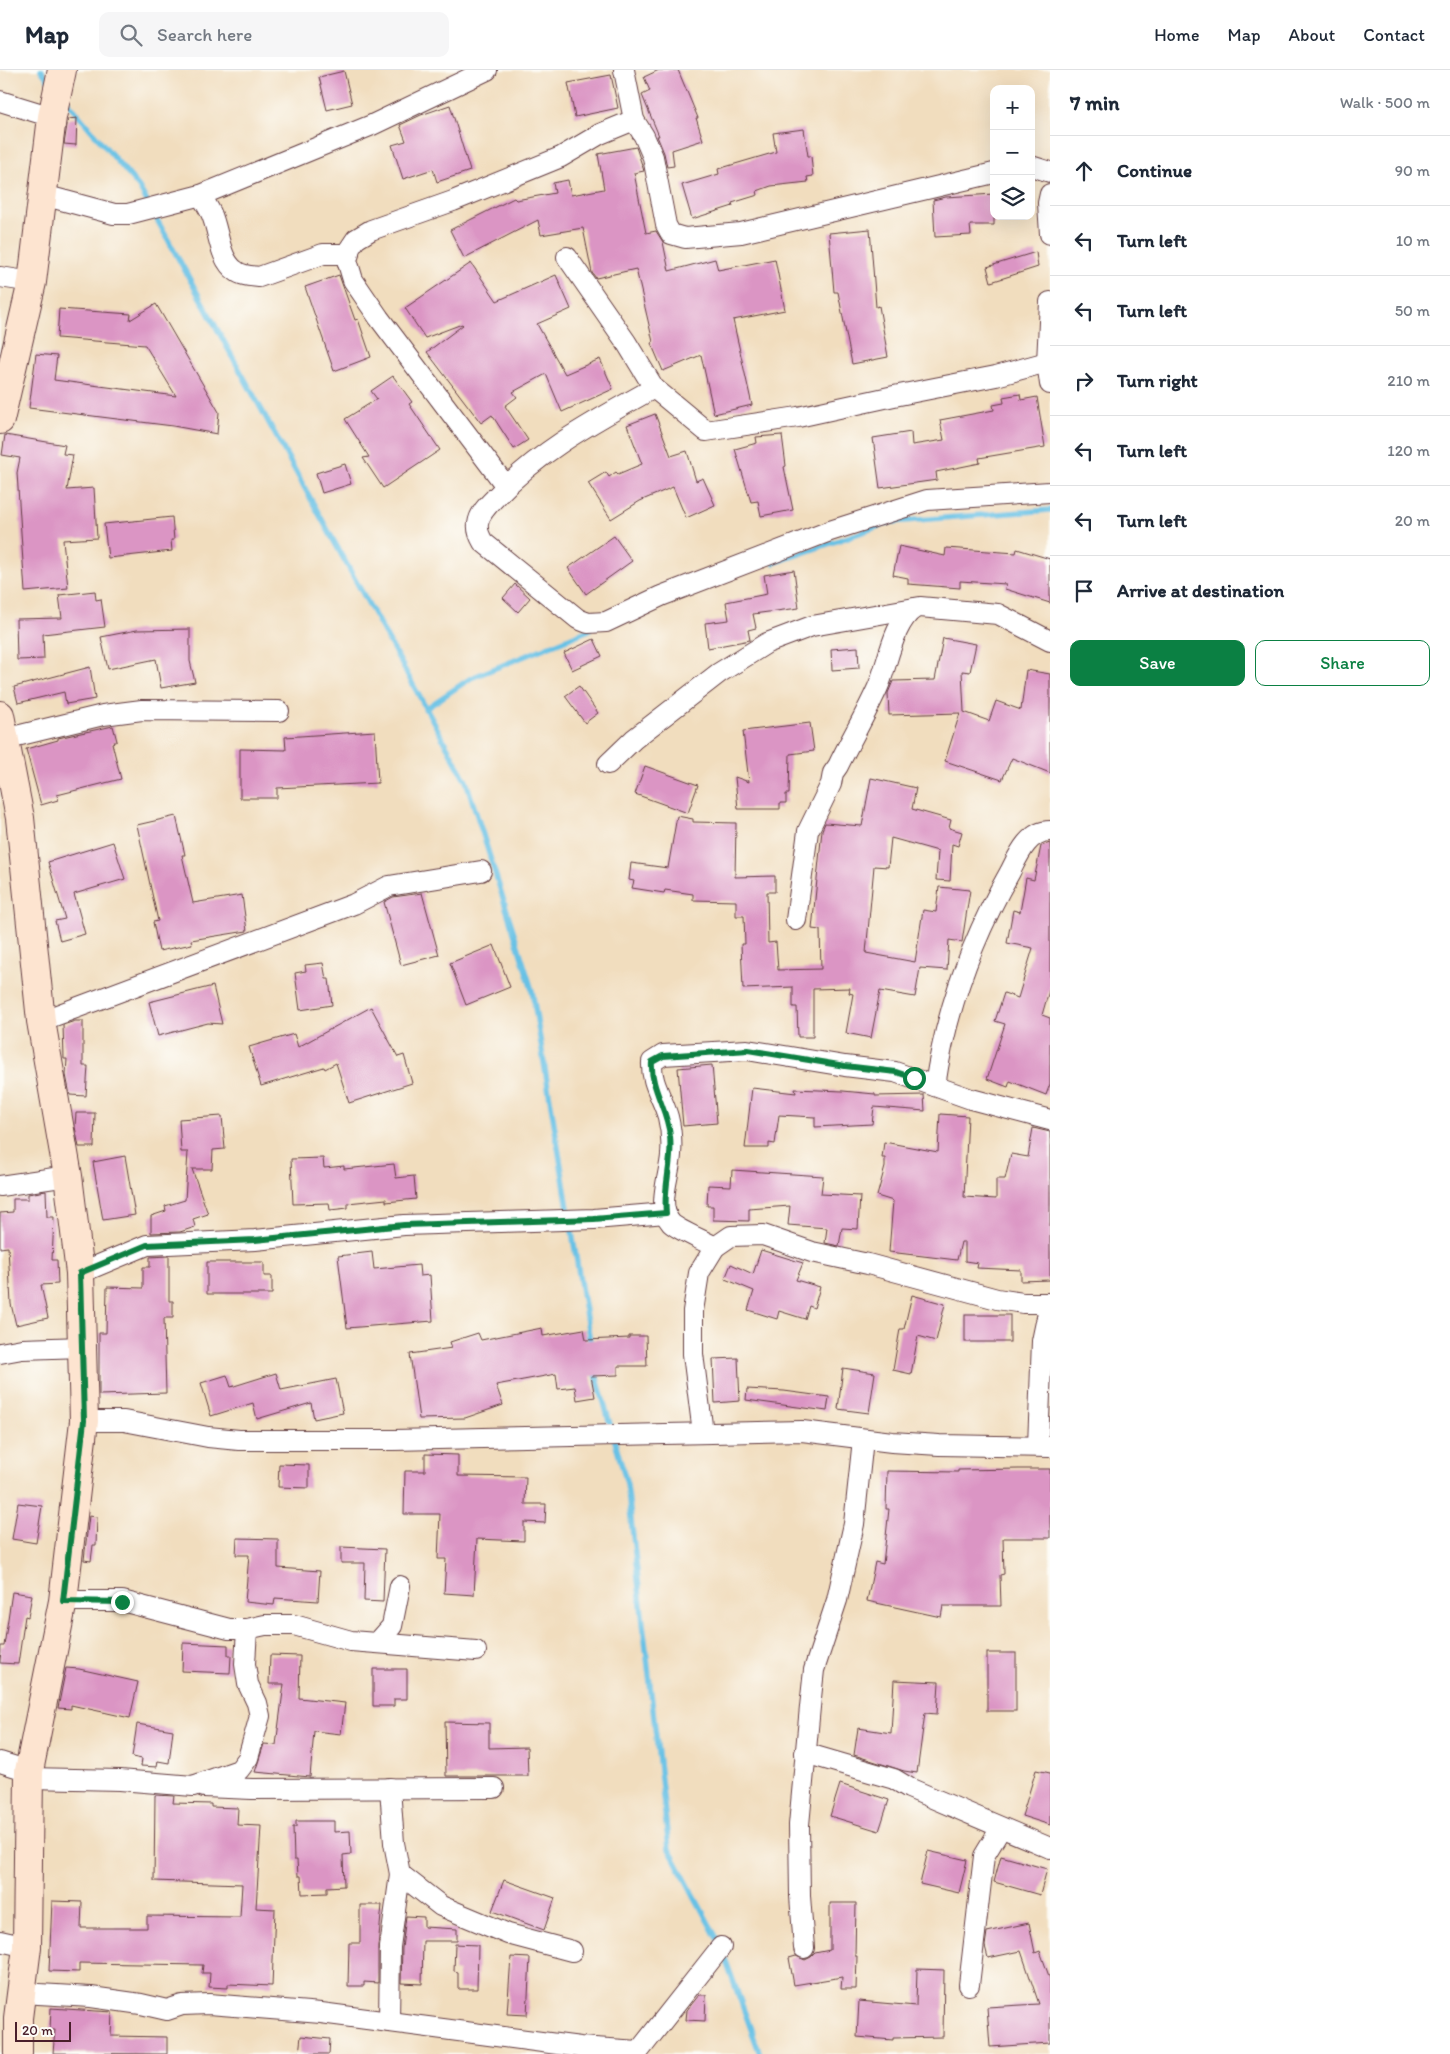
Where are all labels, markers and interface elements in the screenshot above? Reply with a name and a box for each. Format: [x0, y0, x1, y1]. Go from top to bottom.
search box [99, 12, 449, 57]
text: Map [25, 20, 69, 49]
icon: search [117, 21, 145, 49]
text: Search here [157, 23, 252, 46]
text: Home [1154, 24, 1200, 46]
text: Map [1228, 24, 1261, 46]
text: About [1289, 24, 1335, 46]
text: Contact [1363, 24, 1425, 46]
map controls [990, 85, 1035, 220]
button: + [990, 85, 1035, 130]
text: 7 min [1070, 90, 1119, 115]
text: Walk · 500 m [1340, 93, 1430, 112]
button: − [990, 130, 1035, 175]
icon: ahead [1070, 157, 1098, 185]
text: Continue [1117, 159, 1192, 182]
text: 90 m [1395, 161, 1430, 180]
button: layers [990, 175, 1035, 220]
icon: left [1070, 227, 1098, 255]
text: Turn left [1117, 229, 1187, 252]
text: 10 m [1396, 231, 1430, 250]
icon: left [1070, 297, 1098, 325]
text: Turn left [1117, 299, 1187, 322]
text: 50 m [1395, 301, 1430, 320]
icon: right [1070, 367, 1098, 395]
text: Turn right [1117, 369, 1198, 392]
text: 210 m [1387, 371, 1430, 390]
icon: left [1070, 437, 1098, 465]
text: Turn left [1117, 439, 1187, 462]
text: 120 m [1387, 441, 1430, 460]
icon: left [1070, 507, 1098, 535]
text: Turn left [1117, 509, 1187, 532]
text: 20 m [1395, 511, 1430, 530]
icon: arrive [1070, 577, 1098, 605]
text: Arrive at destination [1117, 579, 1284, 602]
button: Save [1070, 640, 1245, 686]
button: Share [1255, 640, 1430, 686]
route start [903, 1067, 926, 1090]
route end [111, 1591, 134, 1614]
scale bar [15, 2019, 71, 2042]
text: 20 m [22, 2022, 53, 2039]

